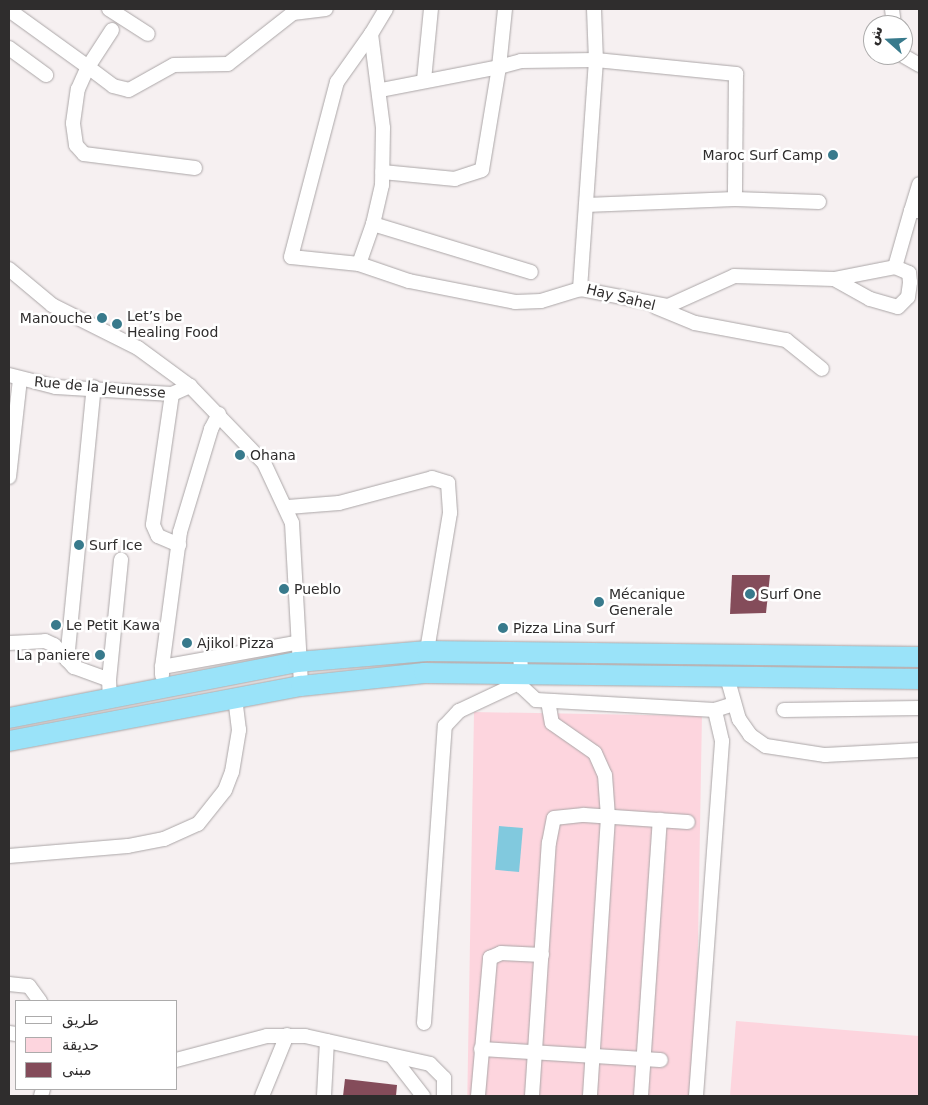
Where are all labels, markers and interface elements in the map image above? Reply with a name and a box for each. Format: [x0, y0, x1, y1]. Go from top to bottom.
north arrow [863, 15, 913, 65]
text: ش [864, 23, 886, 47]
place label: Maroc Surf Camp [702, 147, 823, 163]
marker: Maroc Surf Camp [827, 149, 839, 161]
street label: Hay Sahel [585, 280, 657, 314]
place label: Let’s be Healing Food [127, 308, 218, 341]
place label: Manouche [20, 310, 92, 326]
marker: Manouche [96, 312, 108, 324]
marker: Let’s be Healing Food [111, 318, 123, 330]
street label: Rue de la Jeunesse [33, 373, 167, 401]
place label: Ohana [250, 447, 296, 463]
marker: Ohana [234, 449, 246, 461]
place label: Surf Ice [89, 537, 142, 553]
marker: Surf Ice [73, 539, 85, 551]
place label: Pueblo [294, 581, 341, 597]
marker: Pueblo [278, 583, 290, 595]
place label: Mécanique Generale [609, 586, 685, 618]
place label: Surf One [760, 586, 821, 602]
marker: Surf One [744, 588, 756, 600]
marker: Mécanique Generale [593, 596, 605, 608]
place label: Le Petit Kawa [66, 617, 160, 633]
marker: Le Petit Kawa [50, 619, 62, 631]
place label: Pizza Lina Surf [513, 620, 615, 636]
marker: Pizza Lina Surf [497, 622, 509, 634]
place label: Ajikol Pizza [197, 635, 274, 651]
marker: Ajikol Pizza [181, 637, 193, 649]
place label: La paniere [16, 647, 90, 663]
marker: La paniere [94, 649, 106, 661]
legend [15, 1000, 178, 1090]
text: طريق [62, 1011, 99, 1029]
text: حديقة [62, 1036, 99, 1054]
text: مبنى [62, 1061, 92, 1079]

